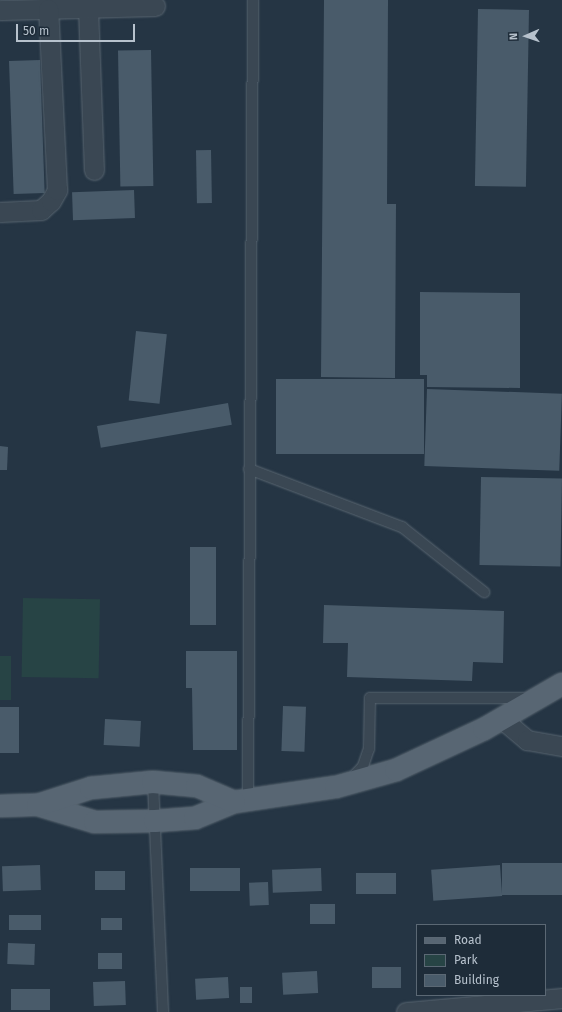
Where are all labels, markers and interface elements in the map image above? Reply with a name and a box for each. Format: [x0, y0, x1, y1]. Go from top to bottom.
scale bar [18, 16, 137, 42]
north arrow [506, 16, 546, 56]
text: 50 m [23, 24, 49, 38]
text: N [507, 33, 520, 40]
legend [416, 924, 546, 996]
text: Road [454, 933, 482, 947]
text: Park [454, 953, 478, 967]
text: Building [454, 973, 499, 987]

